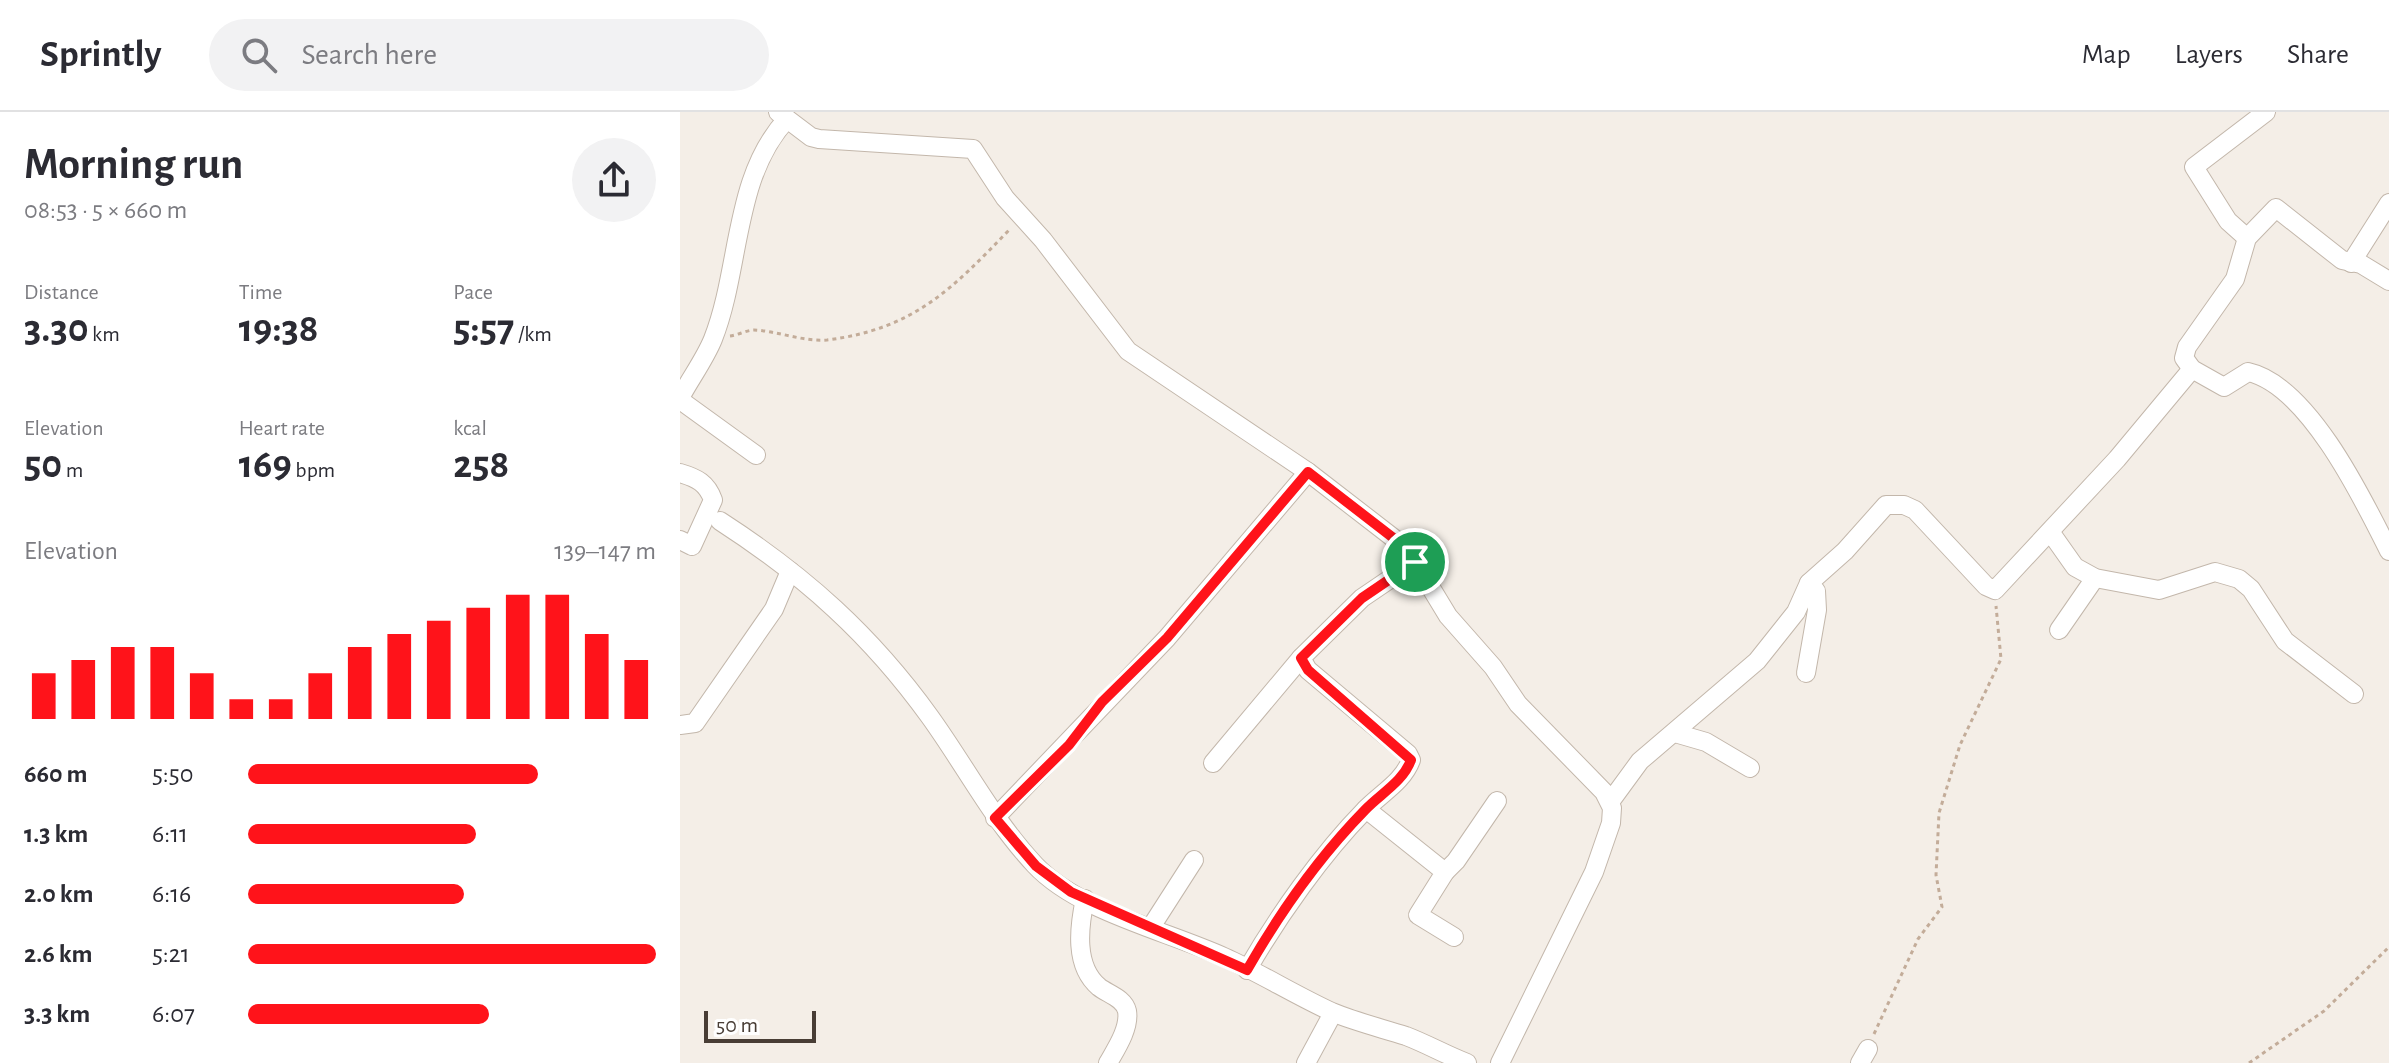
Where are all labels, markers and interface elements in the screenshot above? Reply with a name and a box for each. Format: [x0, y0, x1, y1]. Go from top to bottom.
search box [209, 19, 769, 91]
icon: search [237, 33, 281, 77]
text: Sprintly [40, 36, 161, 74]
text: Search here [301, 40, 437, 70]
text: Map [2082, 41, 2131, 69]
text: Layers [2175, 41, 2243, 69]
text: Share [2287, 41, 2349, 69]
button: share [572, 138, 656, 222]
text: Morning run [24, 143, 243, 187]
text: 08:53 · 5 × 660 m [24, 197, 187, 223]
text: Distance [24, 281, 99, 303]
text: Time [239, 281, 283, 303]
text: Pace [453, 281, 493, 303]
text: 3.30 [24, 309, 88, 349]
text: 19:38 [239, 309, 319, 349]
text: 5:57 [453, 309, 514, 349]
text: km [88, 323, 120, 345]
text: /km [514, 323, 552, 345]
text: Elevation [24, 417, 104, 439]
text: Heart rate [239, 417, 325, 439]
text: kcal [453, 417, 487, 439]
text: 50 [24, 445, 62, 485]
text: 169 [239, 445, 292, 485]
text: 258 [453, 445, 509, 485]
text: m [62, 459, 83, 481]
text: bpm [292, 459, 335, 481]
pin [1381, 528, 1449, 596]
text: Elevation [24, 538, 118, 564]
text: 139–147 m [554, 538, 656, 564]
icon: arrive [1393, 540, 1437, 584]
text: 660 m [24, 761, 88, 787]
text: 5:50 [152, 761, 193, 787]
text: 1.3 km [24, 821, 88, 847]
text: 6:11 [152, 821, 188, 847]
text: 2.0 km [24, 881, 94, 907]
text: 6:16 [152, 881, 191, 907]
text: 2.6 km [24, 941, 93, 967]
text: 5:21 [152, 941, 190, 967]
text: 3.3 km [24, 1001, 90, 1027]
text: 6:07 [152, 1001, 195, 1027]
scale bar [704, 1007, 816, 1043]
text: 50 m [716, 1014, 758, 1036]

